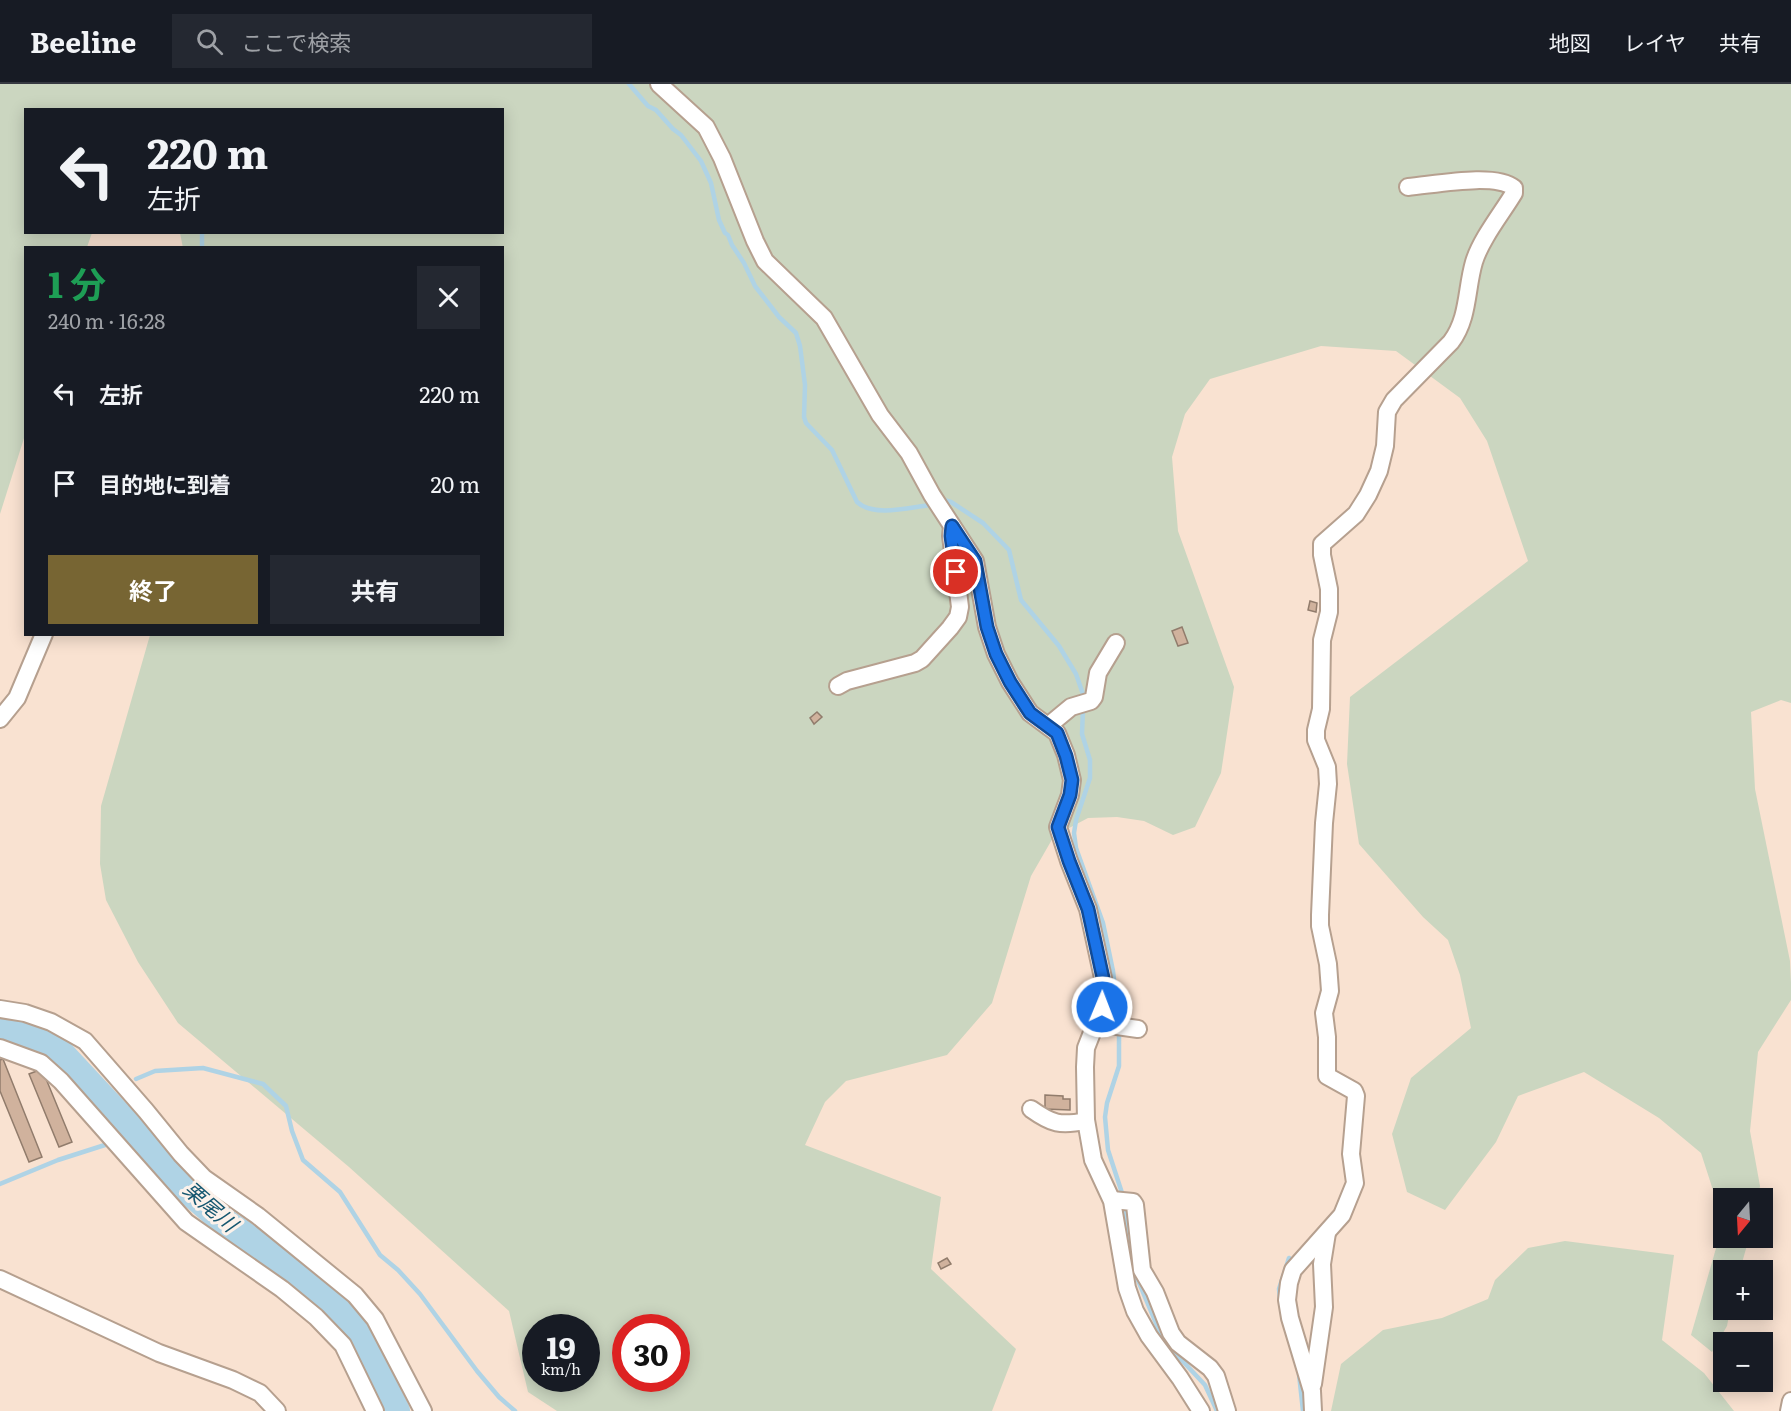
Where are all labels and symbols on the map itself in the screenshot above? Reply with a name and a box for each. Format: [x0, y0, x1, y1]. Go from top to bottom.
pin [930, 546, 981, 597]
position arrow [1070, 975, 1134, 1039]
water label: 栗尾川 [178, 1173, 247, 1239]
north arrow [1713, 1188, 1773, 1248]
speed limit sign: 30 [612, 1314, 690, 1392]

